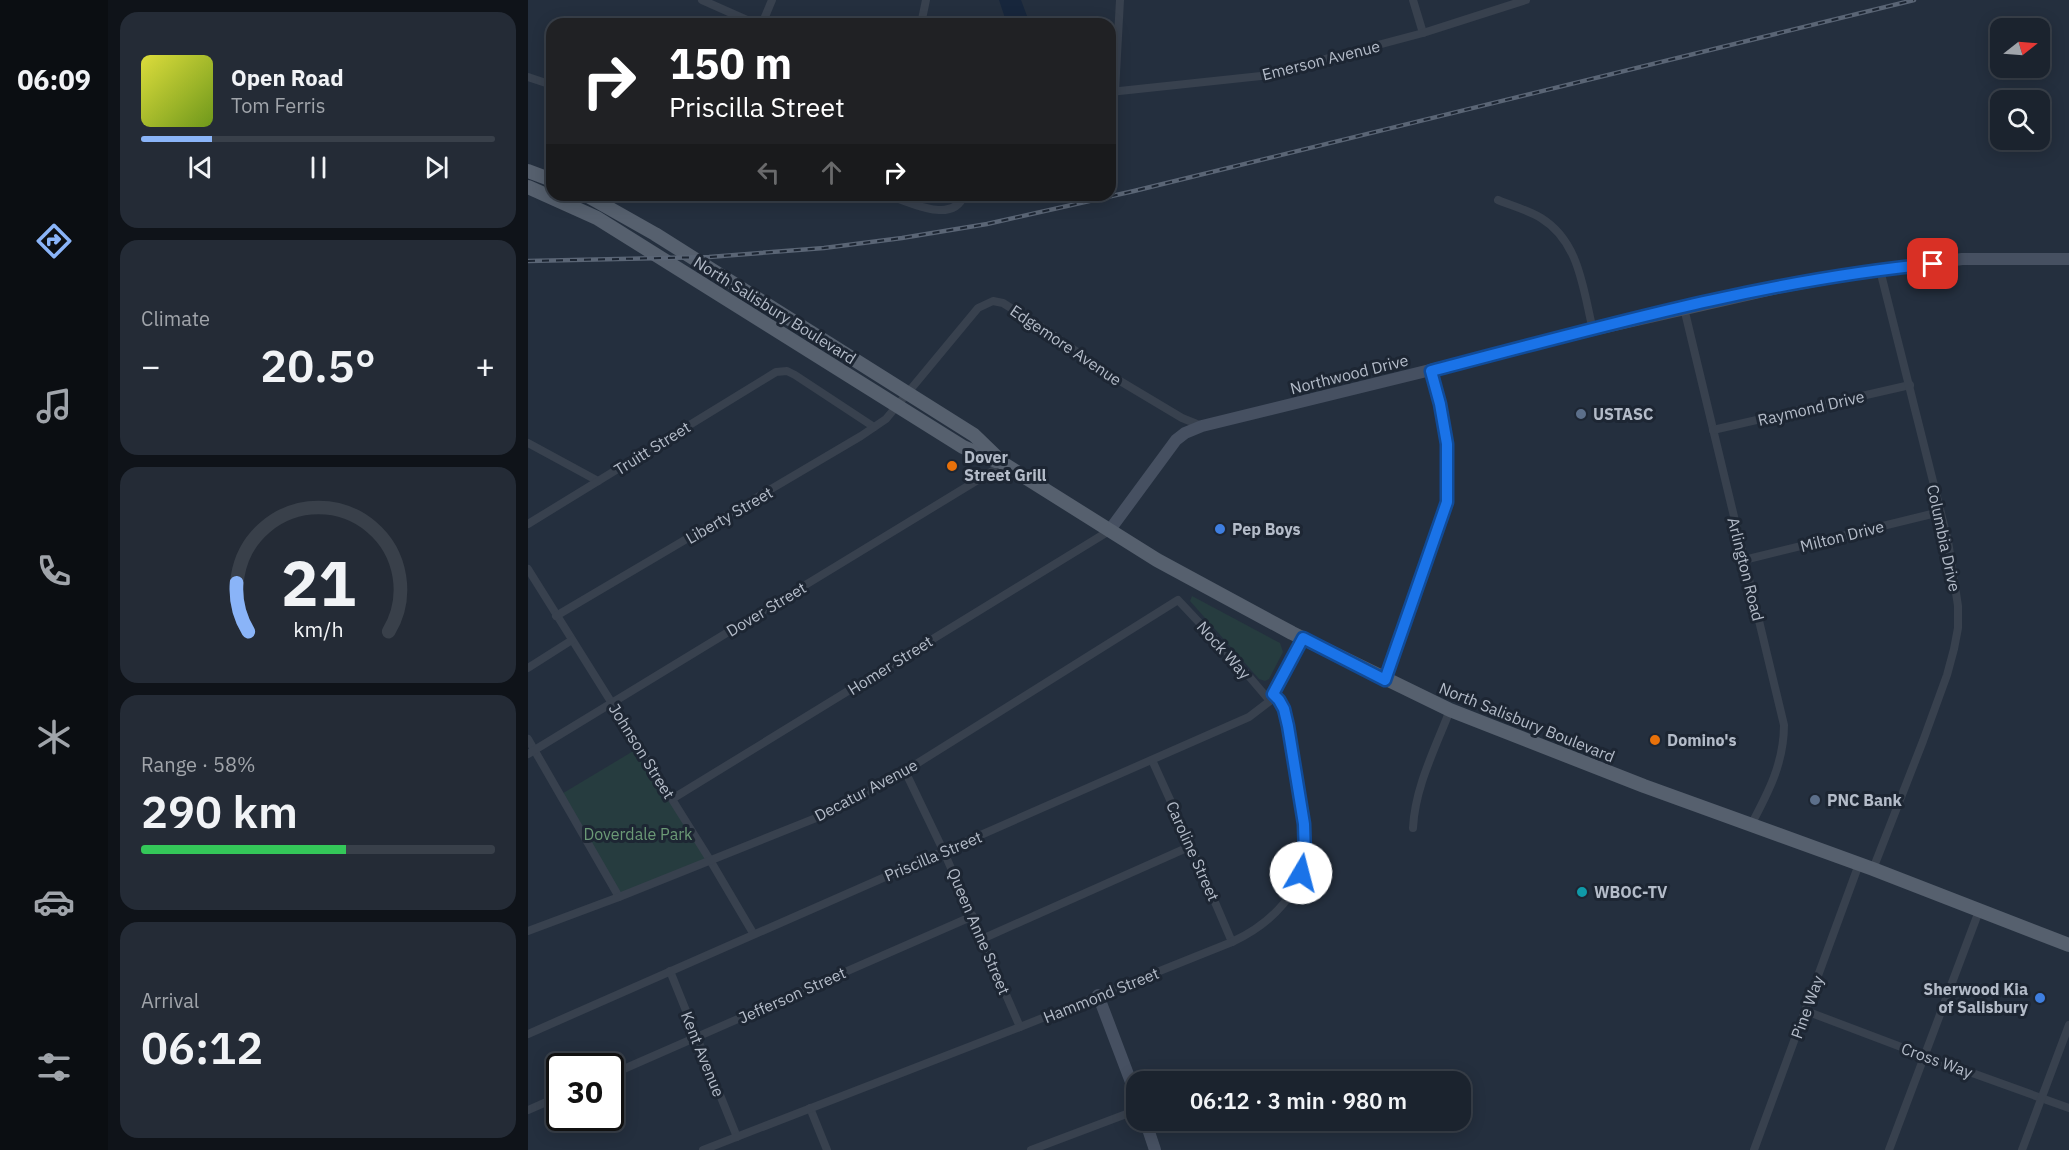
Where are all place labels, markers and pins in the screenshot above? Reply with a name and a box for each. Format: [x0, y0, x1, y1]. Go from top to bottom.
pin [1907, 238, 1958, 289]
place label: USTASC [1593, 404, 1653, 424]
marker: USTASC [1574, 407, 1588, 421]
place label: Dover Street Grill [964, 447, 1047, 485]
marker: Dover Street Grill [945, 459, 959, 473]
place label: Pep Boys [1232, 519, 1301, 539]
marker: Pep Boys [1213, 522, 1227, 536]
place label: Domino's [1667, 730, 1737, 750]
marker: Domino's [1648, 733, 1662, 747]
place label: PNC Bank [1827, 790, 1903, 810]
marker: PNC Bank [1808, 793, 1822, 807]
place label: WBOC-TV [1594, 882, 1668, 902]
marker: WBOC-TV [1575, 885, 1589, 899]
place label: Sherwood Kia of Salisbury [1923, 979, 2028, 1017]
marker: Sherwood Kia of Salisbury [2033, 991, 2047, 1005]

